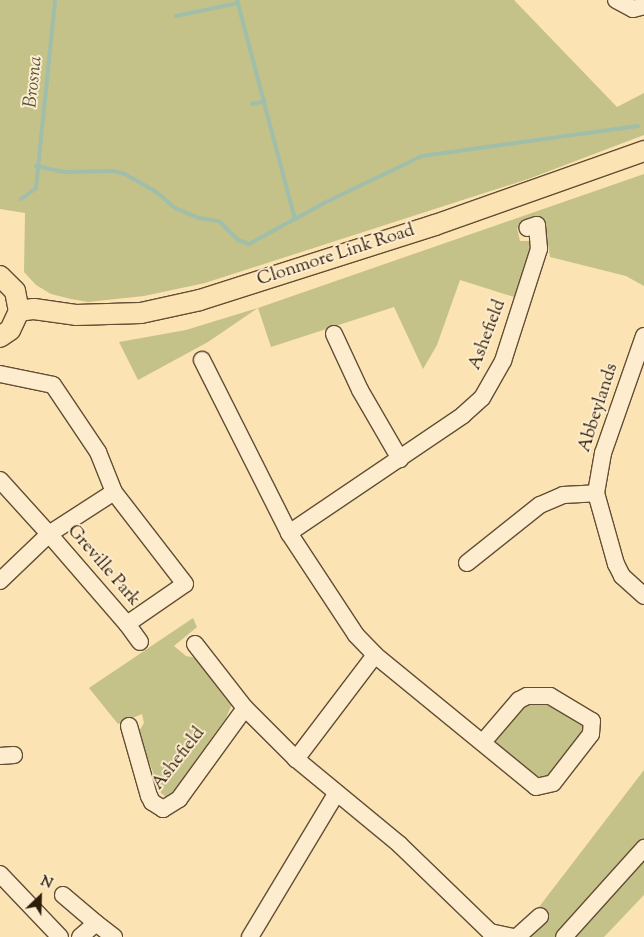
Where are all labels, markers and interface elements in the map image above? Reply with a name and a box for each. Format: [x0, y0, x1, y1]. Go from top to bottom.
water label: Brosna [20, 55, 48, 109]
street label: Clonmore Link Road [255, 220, 417, 292]
street label: Ashefield [465, 297, 511, 373]
street label: Abbeylands [575, 361, 623, 455]
street label: Greville Park [62, 521, 144, 611]
street label: Ashefield [148, 723, 210, 795]
north arrow [15, 872, 65, 922]
text: N [37, 872, 55, 895]

